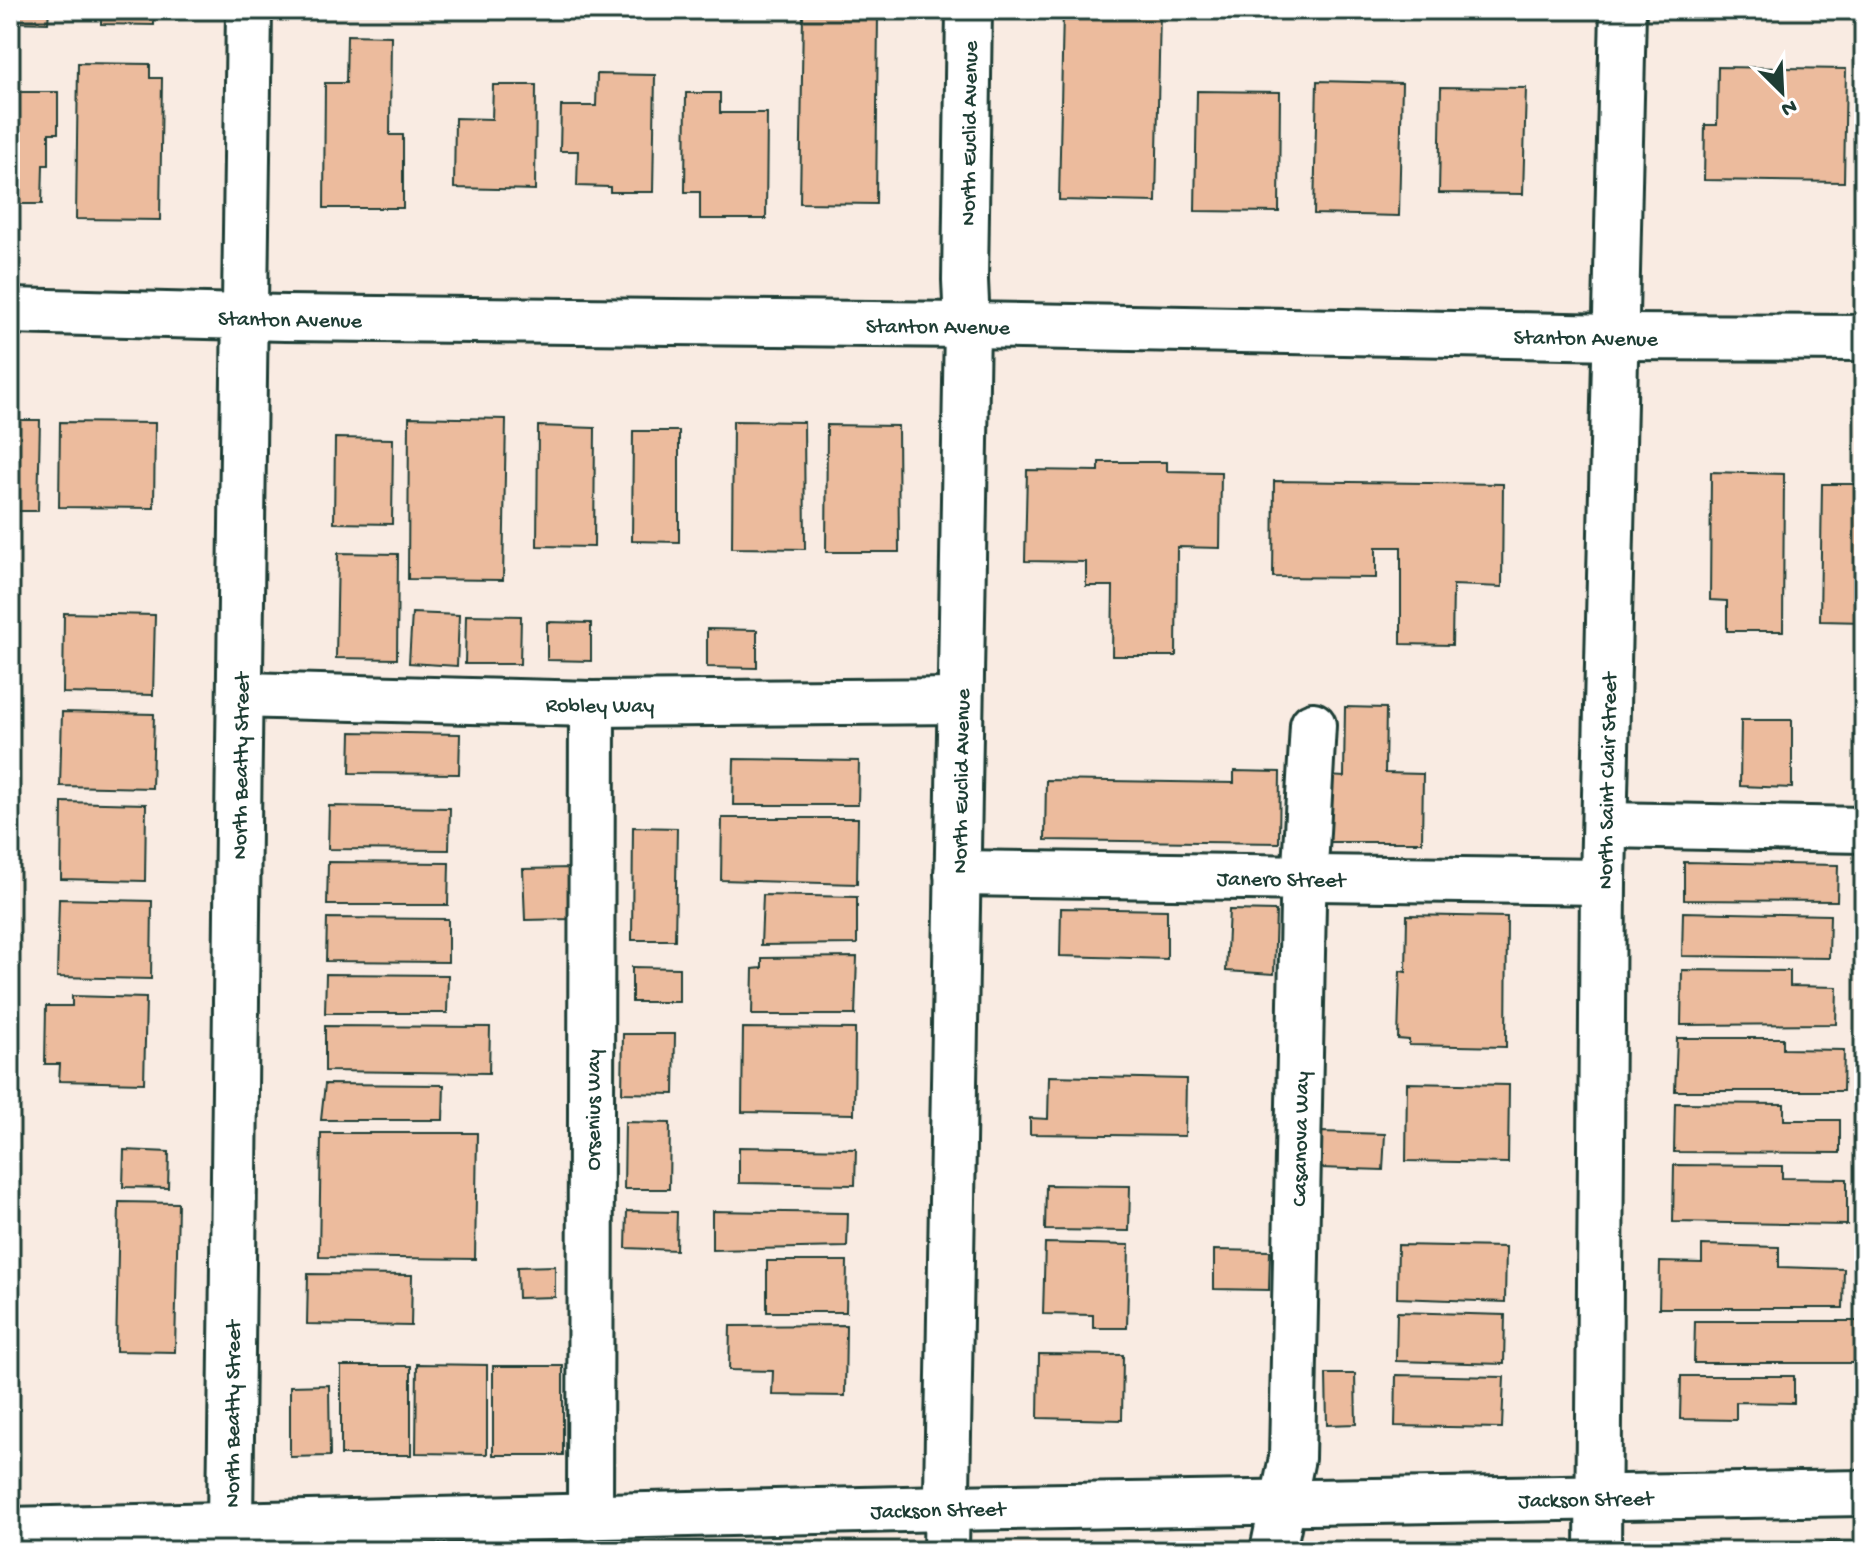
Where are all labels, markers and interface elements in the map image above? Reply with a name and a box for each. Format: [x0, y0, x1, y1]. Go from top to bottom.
street label: North Euclid Avenue [957, 40, 986, 226]
north arrow [1742, 52, 1822, 132]
text: N [1777, 92, 1800, 121]
street label: Stanton Avenue [217, 307, 363, 336]
street label: Stanton Avenue [866, 315, 1011, 343]
street label: Stanton Avenue [1513, 326, 1659, 354]
street label: North Beatty Street [228, 670, 257, 860]
street label: North Saint Clair Street [1594, 670, 1625, 890]
street label: North Euclid Avenue [949, 688, 978, 874]
street label: Robley Way [545, 694, 654, 721]
street label: Janero Street [1216, 868, 1348, 895]
street label: Orsenius Way [582, 1049, 608, 1171]
street label: Casanova Way [1288, 1071, 1317, 1207]
street label: North Beatty Street [221, 1318, 248, 1508]
street label: Jackson Street [1518, 1487, 1655, 1516]
street label: Jackson Street [870, 1498, 1008, 1527]

